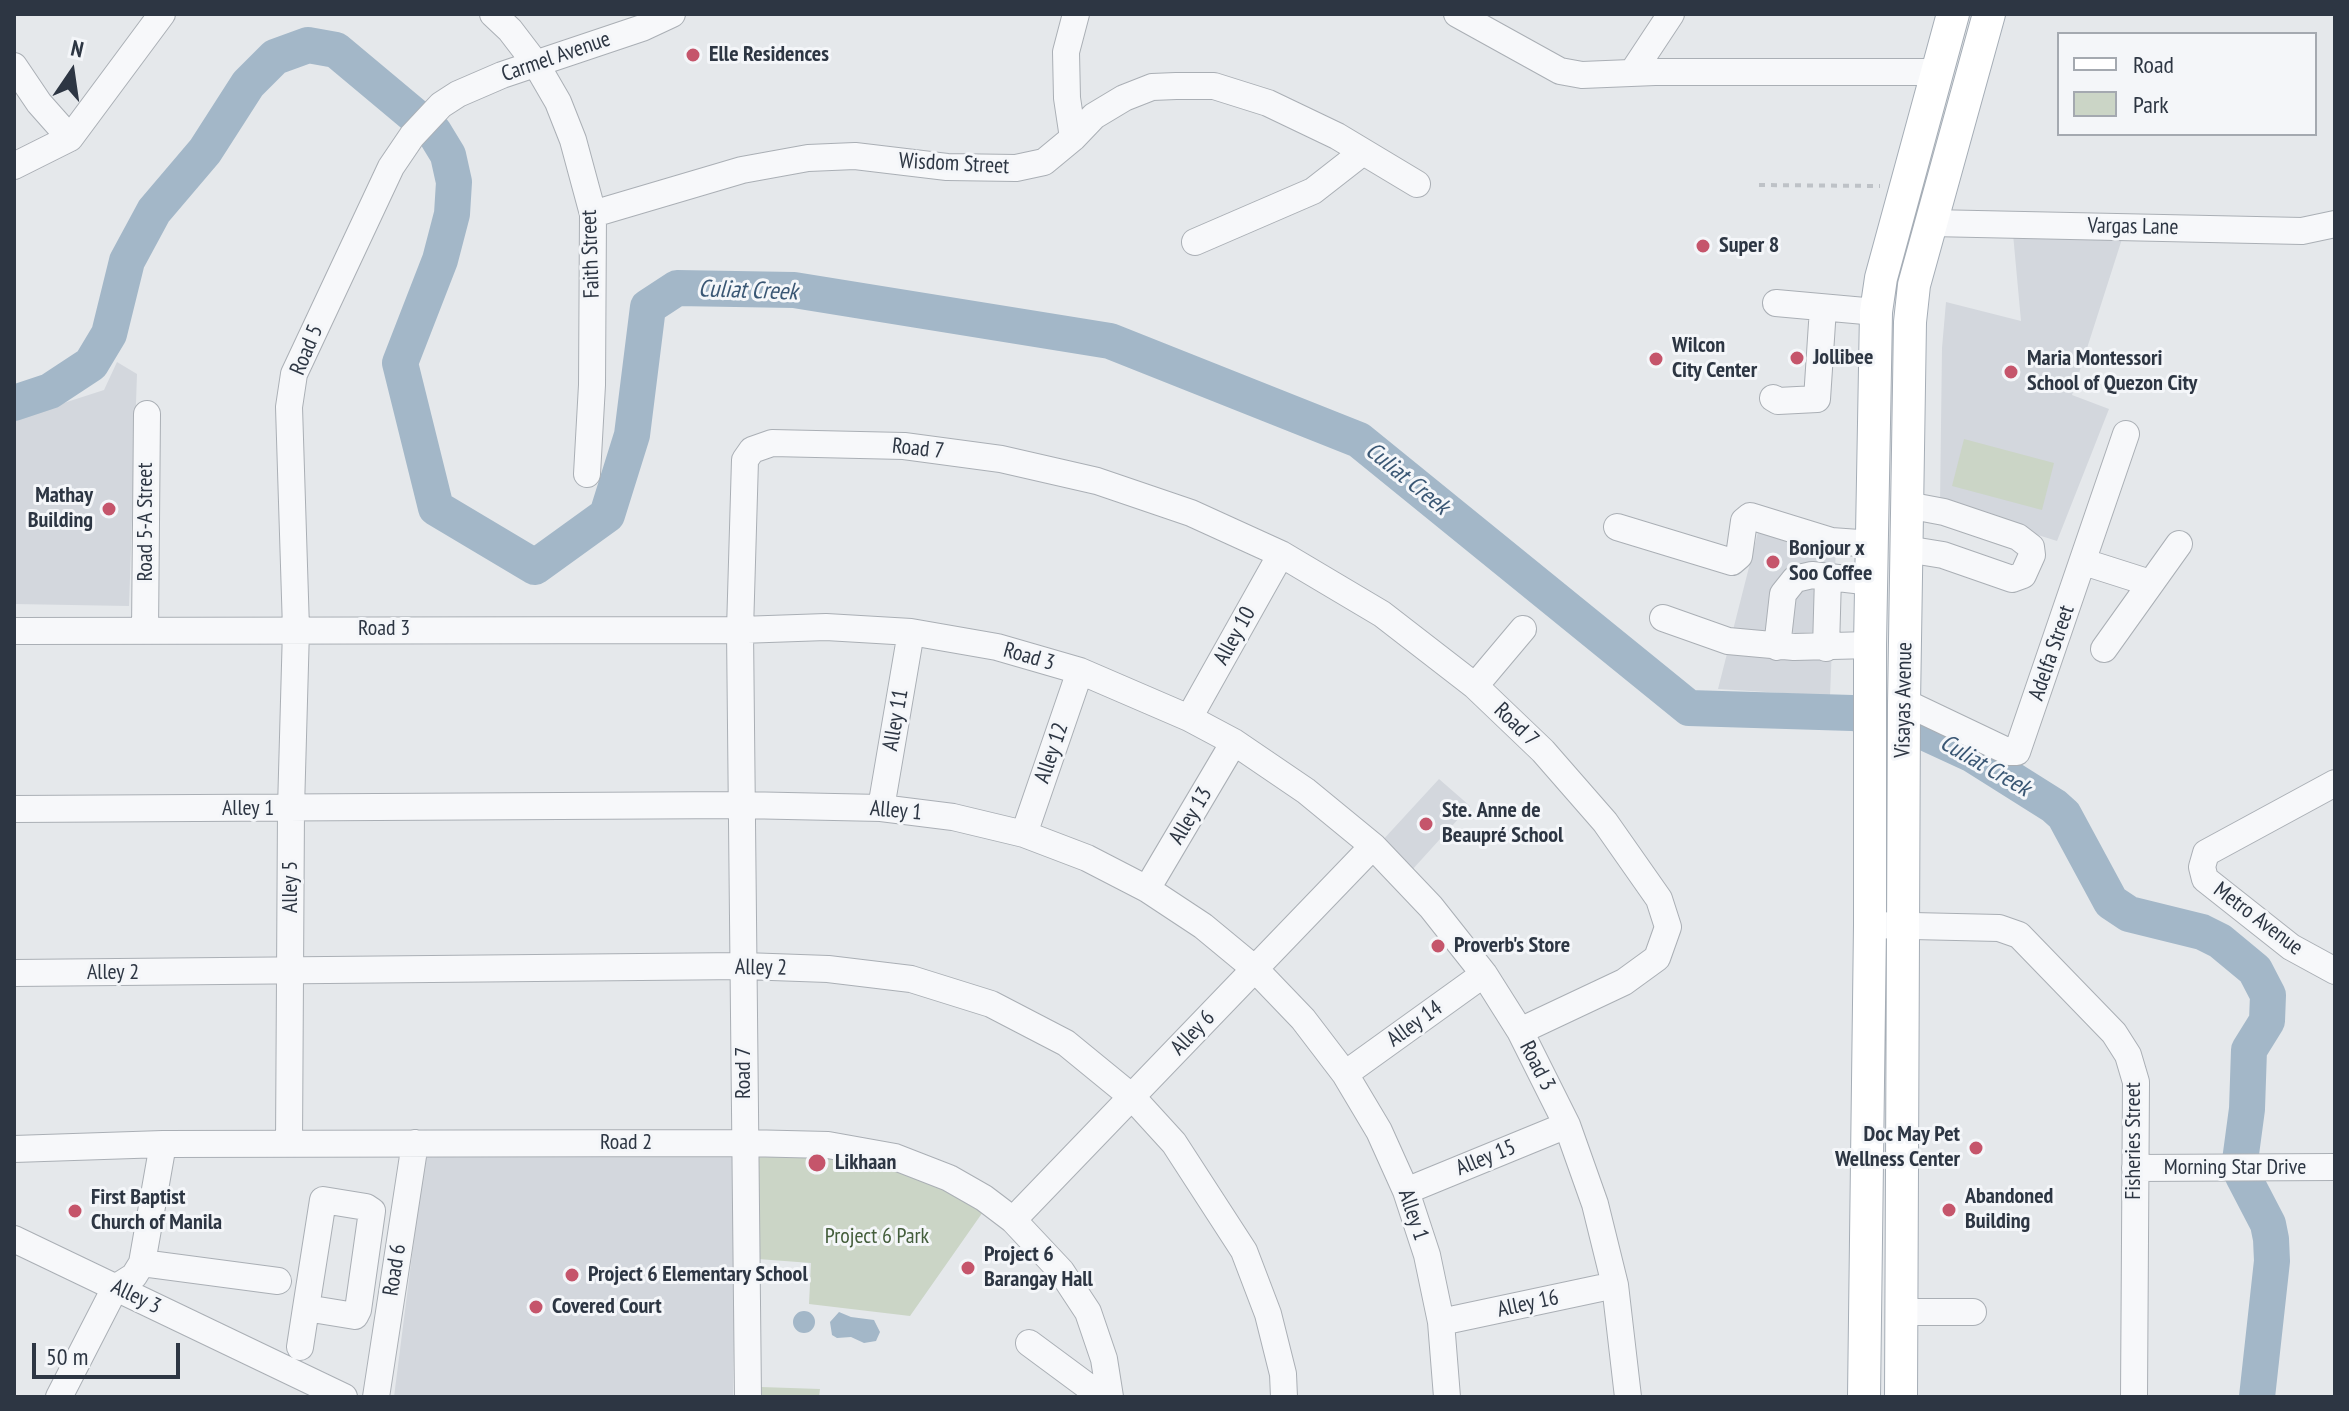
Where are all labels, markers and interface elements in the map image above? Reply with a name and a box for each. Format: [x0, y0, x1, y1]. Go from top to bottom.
street label: Carmel Avenue [498, 26, 614, 88]
north arrow [32, 32, 112, 112]
legend [2057, 32, 2317, 136]
text: N [68, 34, 86, 64]
place label: Elle Residences [709, 42, 829, 68]
marker: Elle Residences [684, 46, 702, 64]
text: Road [2133, 49, 2174, 80]
text: Park [2133, 89, 2169, 120]
street label: Wisdom Street [898, 148, 1010, 180]
street label: Faith Street [576, 209, 606, 299]
street label: Vargas Lane [2087, 213, 2179, 241]
place label: Super 8 [1719, 233, 1779, 259]
marker: Super 8 [1694, 237, 1712, 255]
water label: Culiat Creek [698, 275, 798, 307]
street label: Road 5 [285, 321, 329, 379]
place label: Wilcon City Center [1672, 333, 1757, 384]
place label: Jollibee [1813, 345, 1873, 371]
place label: Maria Montessori School of Quezon City [2027, 346, 2197, 398]
marker: Jollibee [1788, 349, 1806, 367]
marker: Wilcon City Center [1647, 350, 1665, 368]
marker: Maria Montessori School of Quezon City [2002, 363, 2020, 381]
street label: Road 7 [891, 433, 945, 465]
water label: Culiat Creek [1359, 437, 1455, 521]
street label: Road 5-A Street [133, 463, 159, 581]
place label: Mathay Building [28, 483, 93, 534]
marker: Mathay Building [100, 500, 118, 518]
place label: Bonjour x Soo Coffee [1789, 536, 1872, 588]
marker: Bonjour x Soo Coffee [1764, 553, 1782, 571]
street label: Alley 10 [1208, 602, 1262, 670]
street label: Adelfa Street [2023, 602, 2081, 704]
street label: Road 3 [358, 616, 410, 642]
street label: Road 3 [1000, 637, 1058, 677]
street label: Visayas Avenue [1890, 642, 1918, 758]
street label: Alley 11 [878, 687, 914, 753]
street label: Road 7 [1488, 697, 1544, 753]
street label: Alley 12 [1029, 719, 1075, 787]
water label: Culiat Creek [1935, 729, 2035, 803]
street label: Alley 13 [1164, 783, 1218, 849]
street label: Alley 1 [222, 796, 274, 822]
street label: Alley 1 [869, 796, 923, 826]
place label: Ste. Anne de Beaupré School [1442, 798, 1563, 850]
marker: Ste. Anne de Beaupré School [1417, 815, 1435, 833]
street label: Alley 5 [278, 861, 304, 913]
street label: Metro Avenue [2208, 877, 2308, 961]
place label: Proverb's Store [1454, 933, 1570, 959]
marker: Proverb's Store [1429, 937, 1447, 955]
street label: Alley 2 [735, 954, 787, 982]
street label: Alley 2 [87, 960, 139, 986]
street label: Alley 14 [1382, 995, 1448, 1053]
street label: Alley 6 [1165, 1005, 1221, 1061]
street label: Road 3 [1513, 1037, 1561, 1095]
street label: Road 7 [731, 1047, 757, 1099]
street label: Fisheries Street [2121, 1082, 2147, 1200]
place label: Doc May Pet Wellness Center [1835, 1122, 1960, 1174]
street label: Road 2 [600, 1130, 652, 1156]
street label: Alley 15 [1452, 1134, 1520, 1182]
marker: Doc May Pet Wellness Center [1967, 1139, 1985, 1157]
place label: Likhaan [835, 1150, 896, 1176]
marker: Likhaan [806, 1152, 828, 1174]
street label: Morning Star Drive [2164, 1155, 2306, 1181]
place label: Abandoned Building [1965, 1184, 2053, 1236]
place label: First Baptist Church of Manila [91, 1185, 222, 1236]
street label: Alley 1 [1392, 1186, 1434, 1244]
marker: Abandoned Building [1940, 1201, 1958, 1219]
marker: First Baptist Church of Manila [66, 1202, 84, 1220]
park label: Project 6 Park [825, 1224, 929, 1250]
street label: Road 6 [378, 1242, 412, 1298]
place label: Project 6 Barangay Hall [984, 1242, 1093, 1294]
marker: Project 6 Barangay Hall [959, 1259, 977, 1277]
place label: Project 6 Elementary School [588, 1262, 808, 1288]
marker: Project 6 Elementary School [563, 1266, 581, 1284]
street label: Alley 3 [107, 1274, 165, 1320]
street label: Alley 16 [1495, 1285, 1561, 1323]
place label: Covered Court [552, 1294, 662, 1320]
marker: Covered Court [527, 1298, 545, 1316]
scale bar [36, 1327, 184, 1377]
text: 50 m [46, 1341, 88, 1372]

